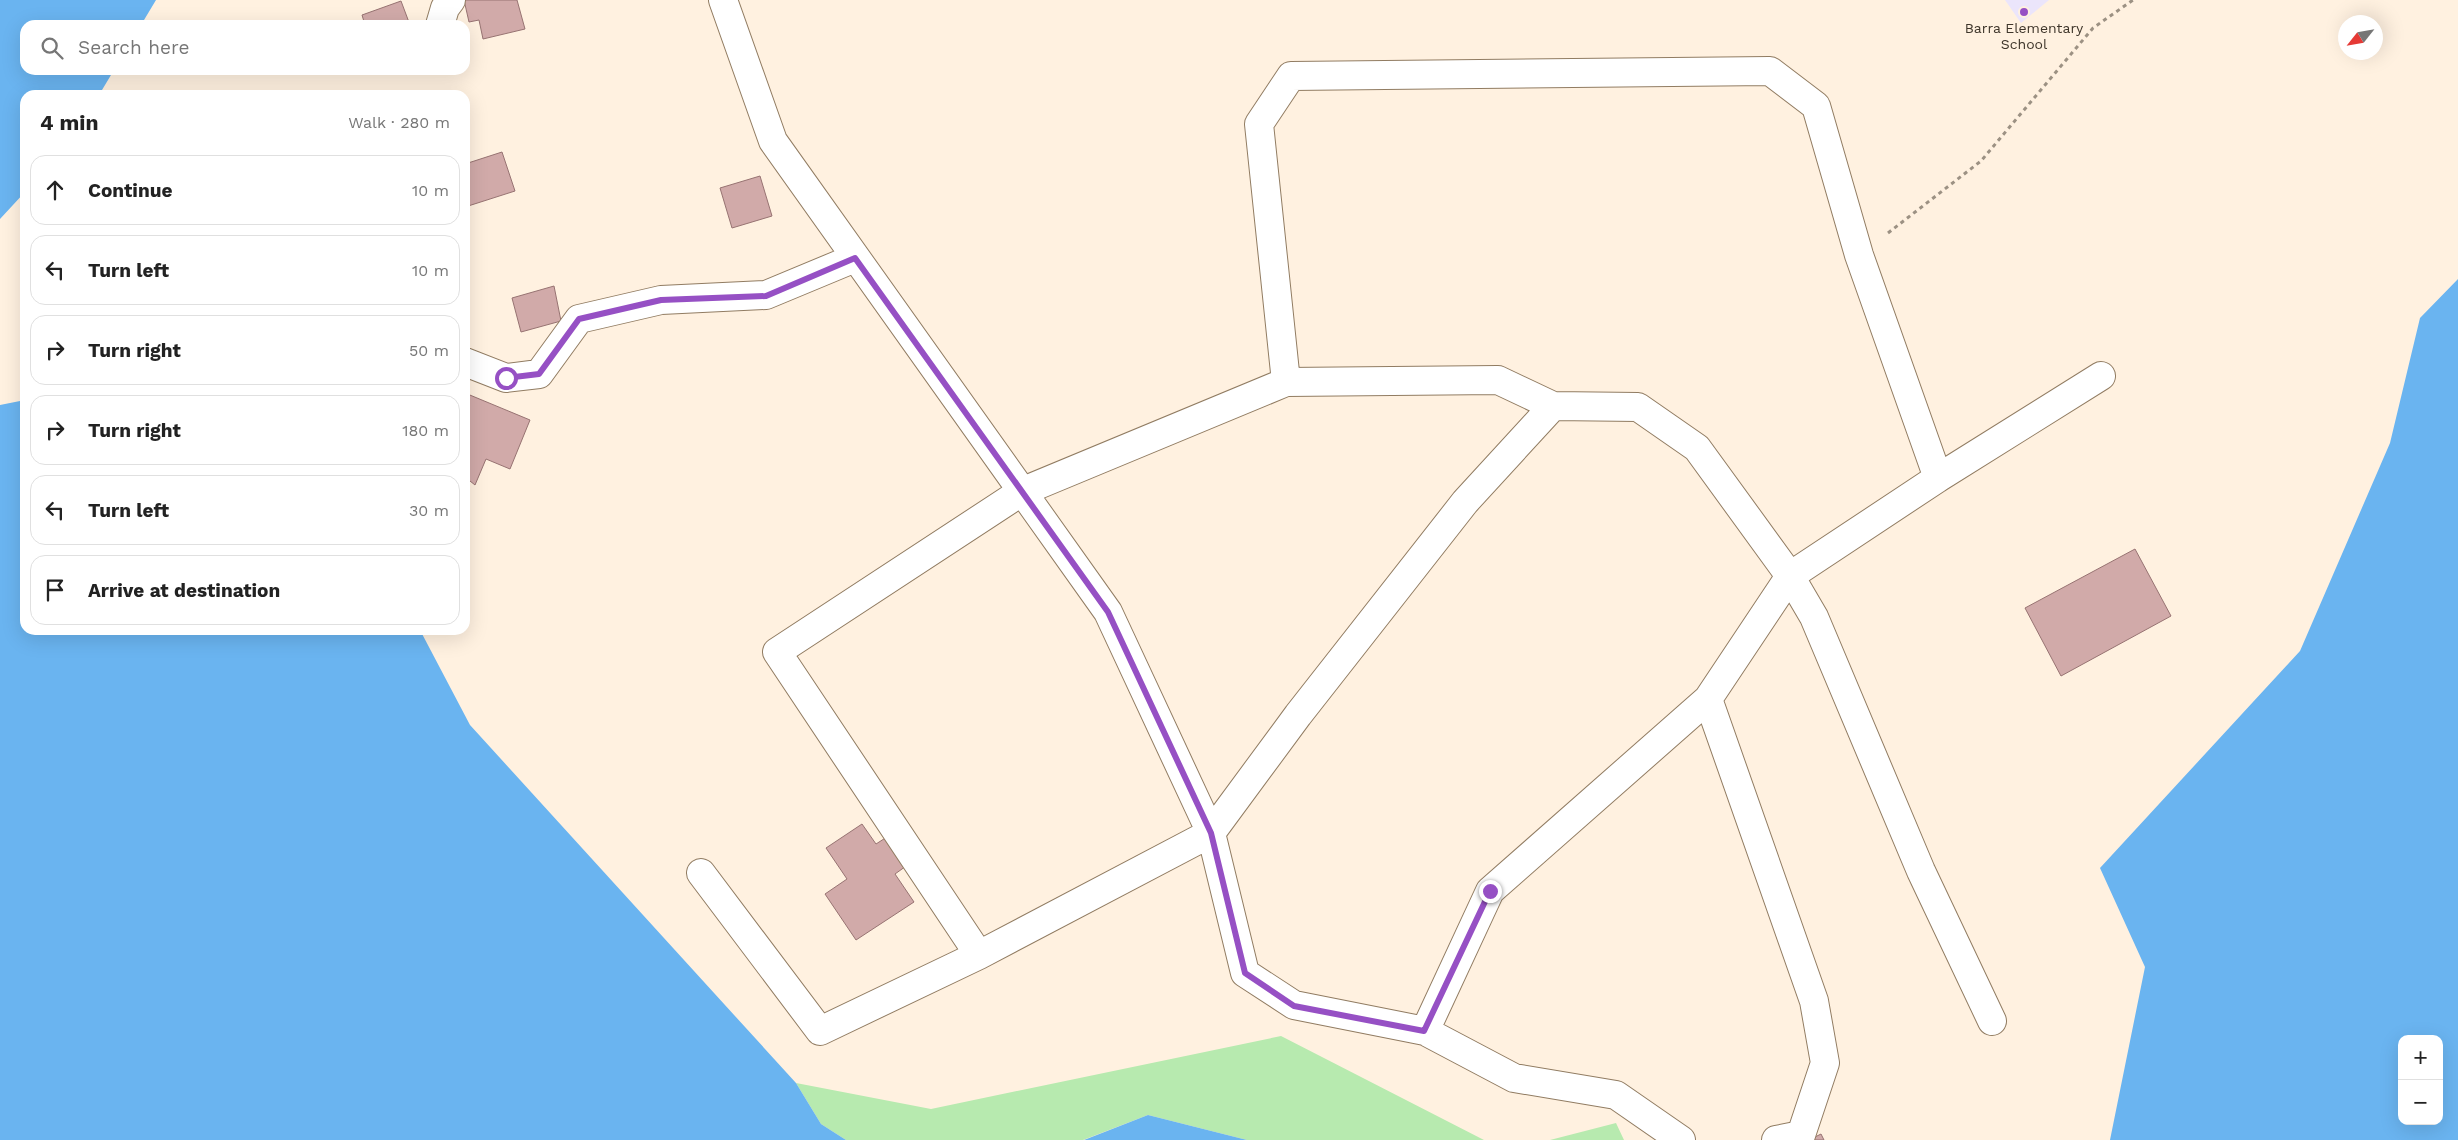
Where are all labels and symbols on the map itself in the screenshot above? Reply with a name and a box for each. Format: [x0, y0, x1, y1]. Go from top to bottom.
marker: Barra Elementary School [2018, 6, 2030, 18]
north arrow [2338, 15, 2383, 60]
place label: Barra Elementary School [1965, 20, 2084, 52]
route start [495, 367, 518, 390]
route end [1479, 880, 1502, 903]

